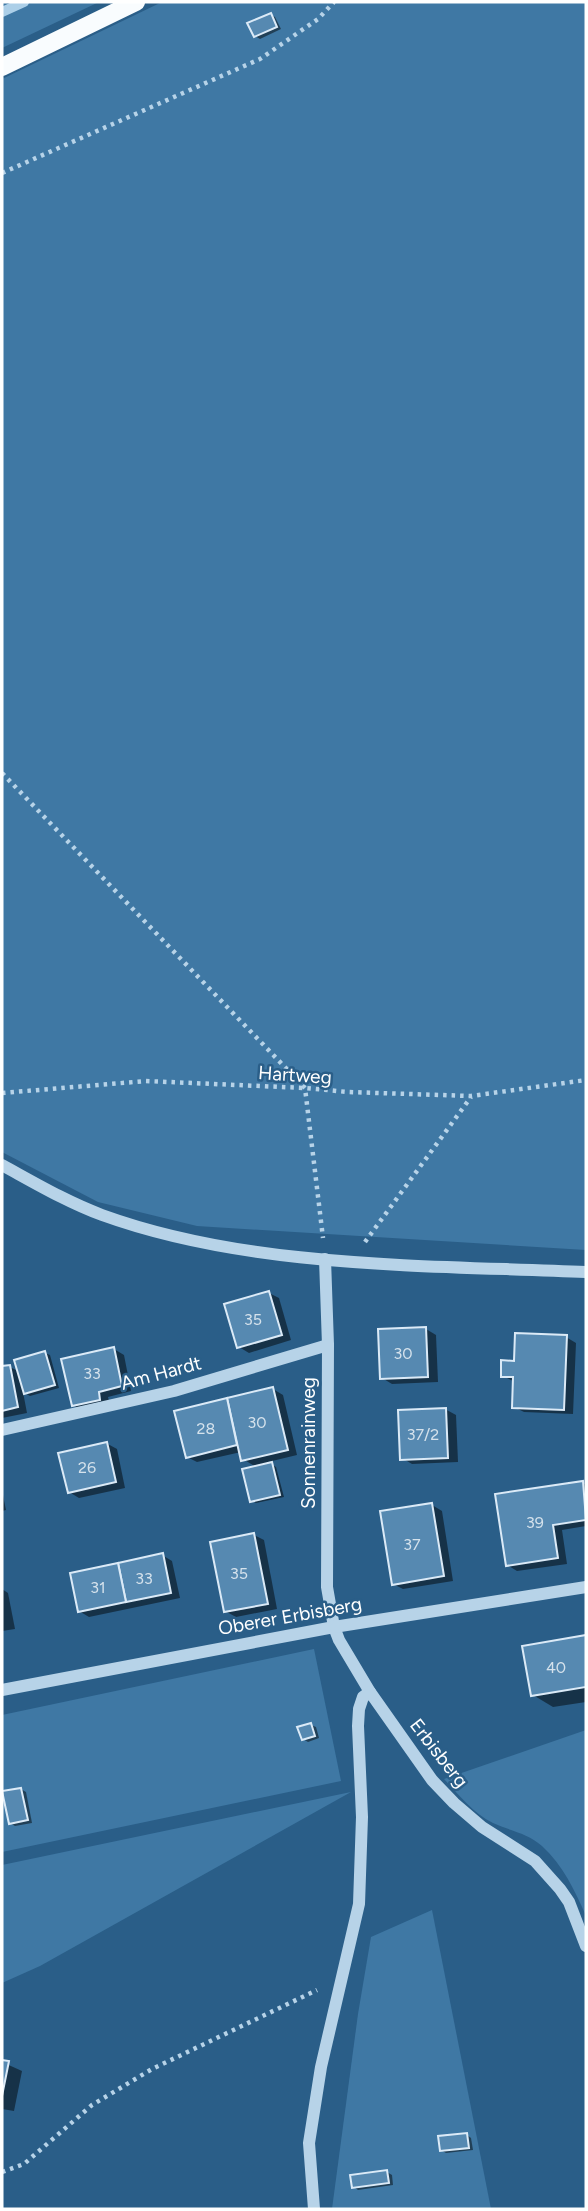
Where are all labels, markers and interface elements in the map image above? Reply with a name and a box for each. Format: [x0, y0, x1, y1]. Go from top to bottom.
street label: Hartweg [257, 1061, 333, 1089]
house number: 35 [244, 1310, 262, 1329]
house number: 30 [394, 1344, 412, 1363]
street label: Am Hardt [118, 1351, 204, 1395]
house number: 33 [83, 1364, 101, 1383]
street label: Sonnenrainweg [297, 1377, 320, 1509]
house number: 30 [248, 1413, 266, 1432]
house number: 28 [197, 1419, 215, 1438]
house number: 37/2 [407, 1425, 439, 1444]
house number: 26 [78, 1458, 96, 1477]
house number: 39 [526, 1513, 544, 1532]
house number: 37 [403, 1535, 421, 1554]
house number: 35 [230, 1564, 248, 1583]
house number: 33 [135, 1569, 153, 1588]
house number: 31 [90, 1578, 106, 1597]
street label: Oberer Erbisberg [216, 1592, 364, 1640]
house number: 40 [546, 1658, 566, 1677]
street label: Erbisberg [405, 1714, 473, 1792]

